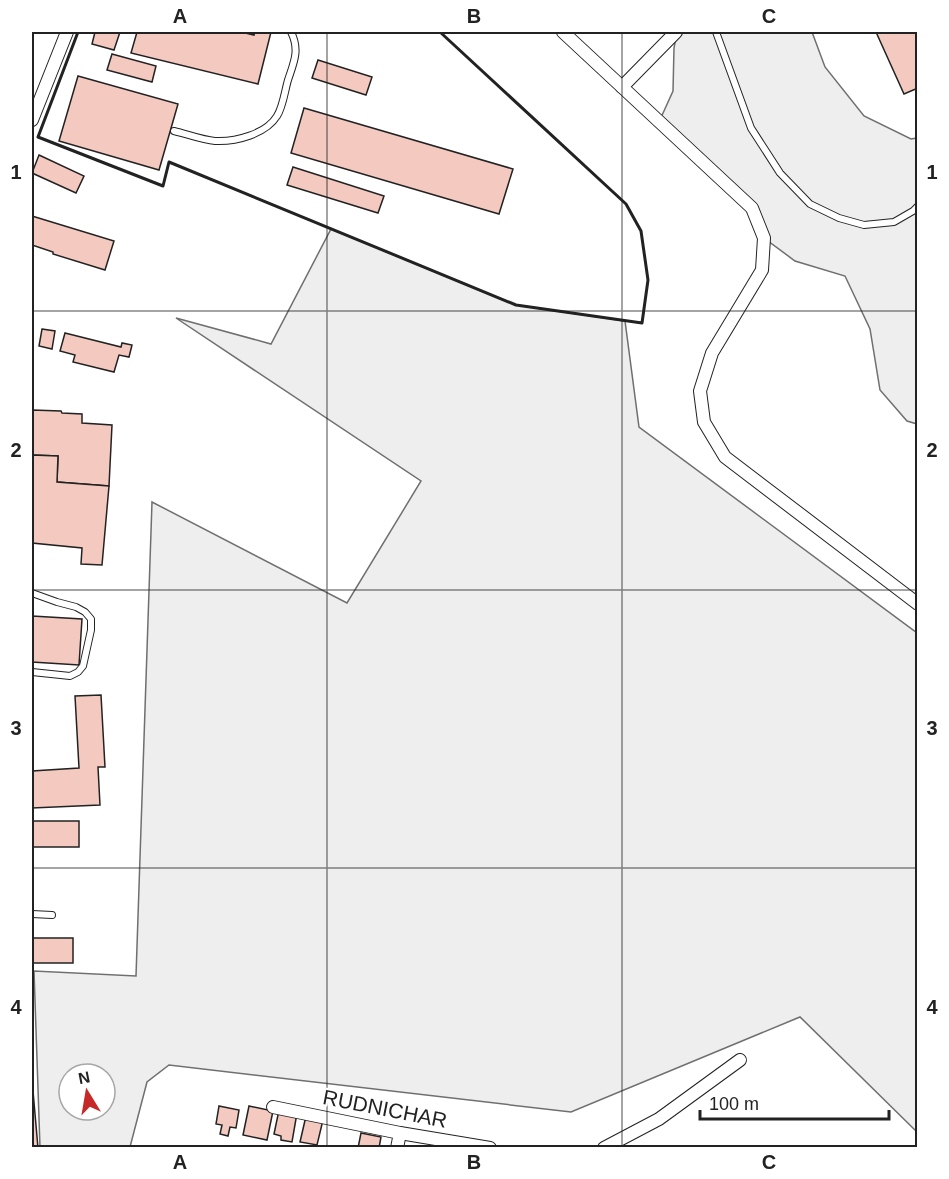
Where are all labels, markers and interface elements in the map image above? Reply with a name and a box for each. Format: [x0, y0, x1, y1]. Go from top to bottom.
text: A [173, 5, 187, 27]
text: B [467, 5, 481, 27]
text: C [762, 5, 776, 27]
text: 1 [10, 161, 22, 183]
text: 1 [926, 161, 938, 183]
text: 2 [10, 439, 22, 461]
text: 2 [926, 439, 938, 461]
text: 3 [10, 717, 22, 739]
text: 3 [926, 717, 938, 739]
text: 4 [10, 996, 22, 1018]
text: 4 [926, 996, 938, 1018]
north arrow [57, 1062, 117, 1122]
text: N [77, 1068, 92, 1087]
scale bar [700, 1083, 889, 1121]
street label: RUDNICHAR [321, 1085, 449, 1132]
text: 100 m [709, 1094, 759, 1114]
text: A [173, 1151, 187, 1173]
text: B [467, 1151, 481, 1173]
text: C [762, 1151, 776, 1173]

